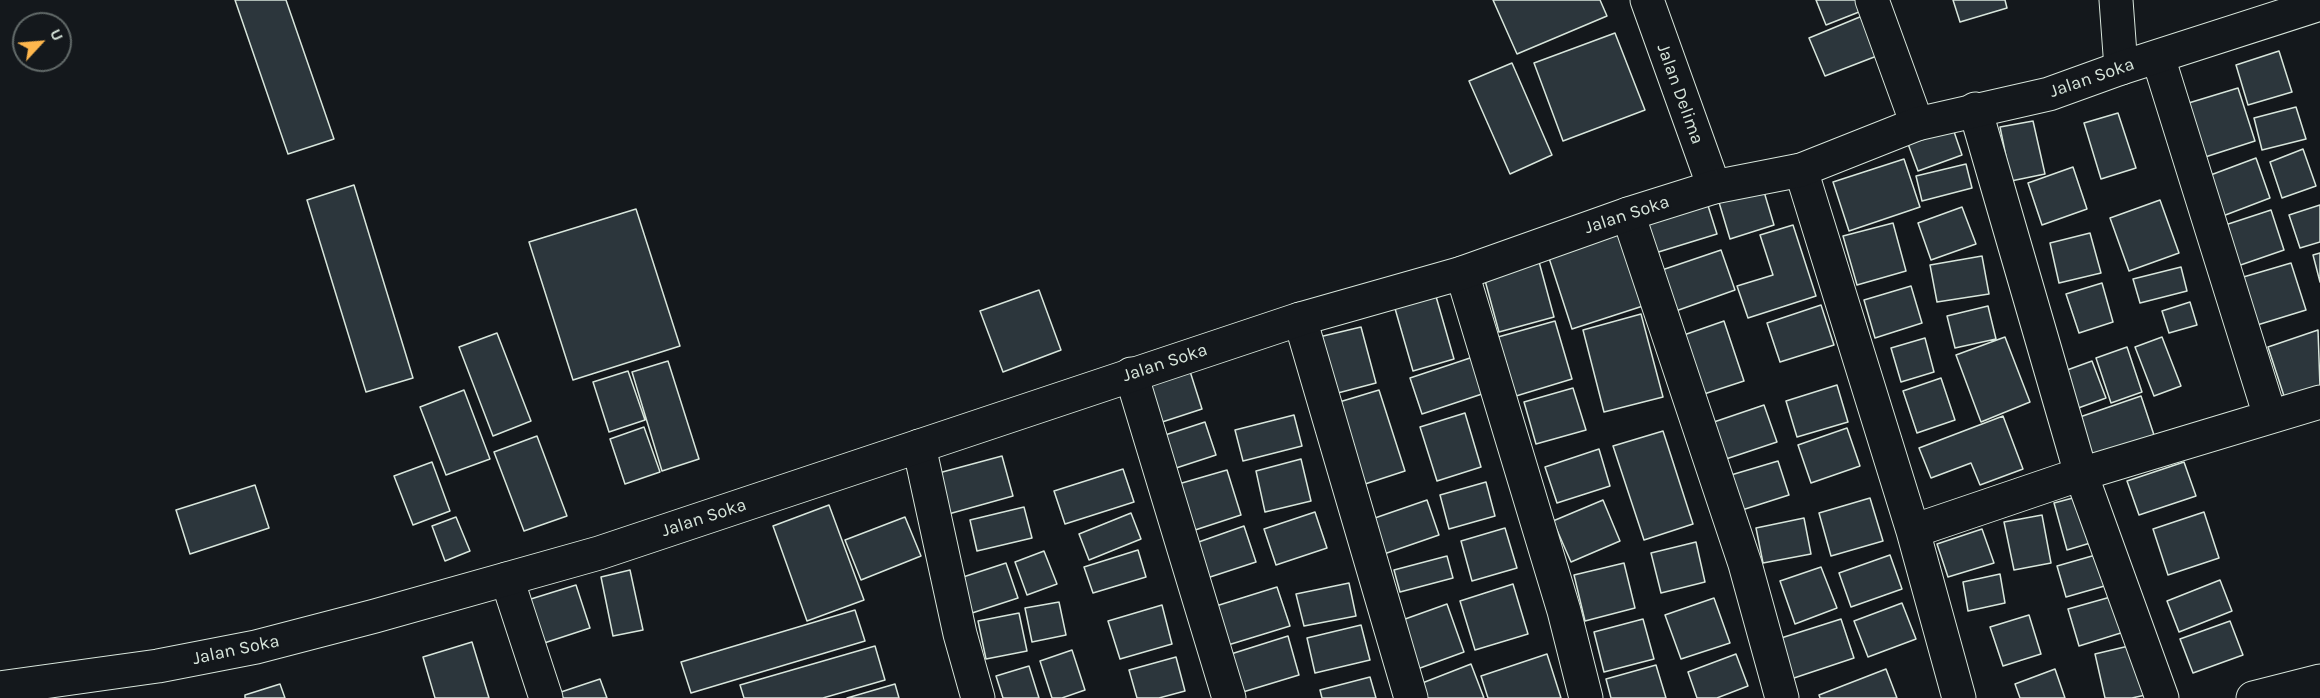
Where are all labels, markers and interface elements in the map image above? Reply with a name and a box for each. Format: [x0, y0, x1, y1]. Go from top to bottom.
north arrow [12, 12, 72, 72]
text: U [46, 26, 68, 44]
street label: Jalan Delima [1652, 41, 1708, 147]
street label: Jalan Soka [2047, 53, 2137, 103]
street label: Jalan Soka [1582, 191, 1672, 239]
street label: Jalan Soka [1120, 339, 1210, 387]
street label: Jalan Soka [659, 494, 749, 542]
street label: Jalan Soka [191, 630, 281, 670]

